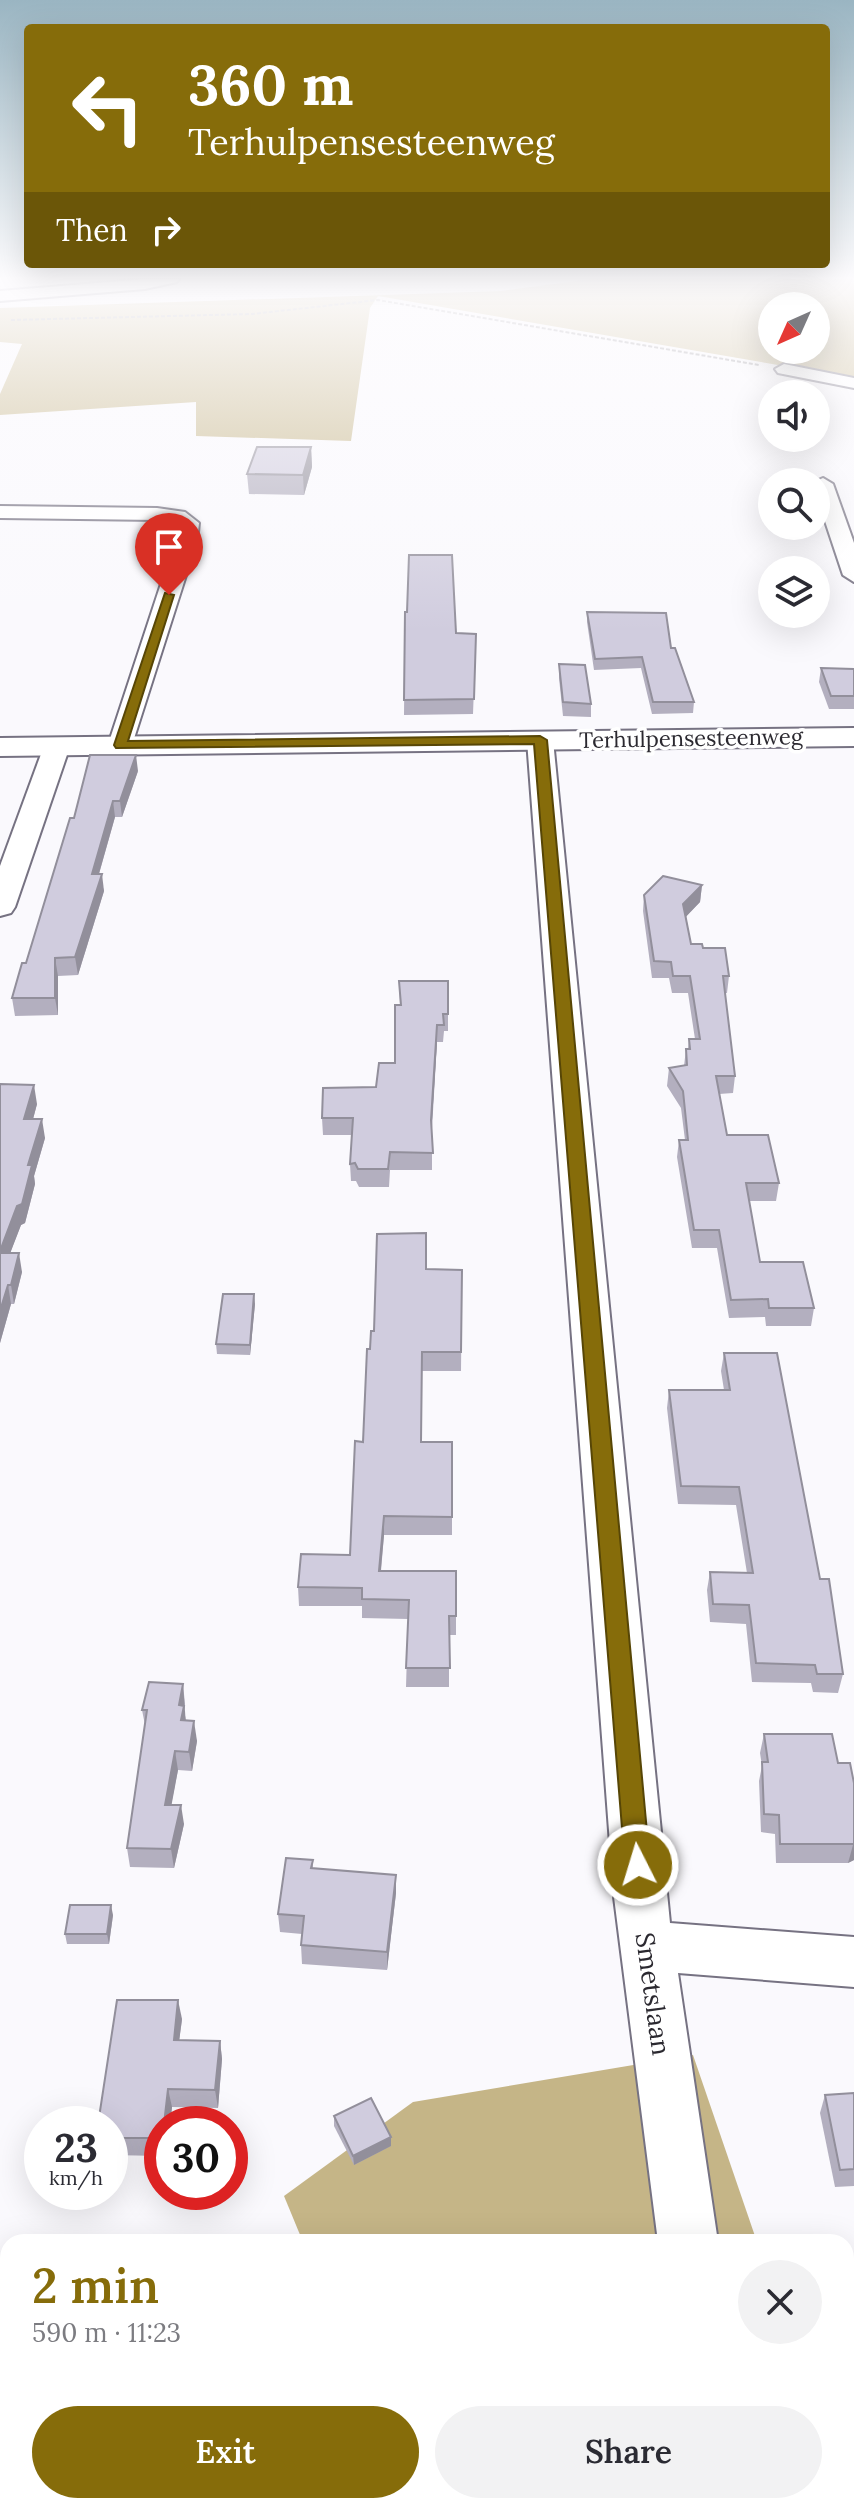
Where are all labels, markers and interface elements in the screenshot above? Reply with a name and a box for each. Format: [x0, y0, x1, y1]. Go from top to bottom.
text: 360 m [188, 49, 353, 120]
icon: left [56, 56, 160, 160]
text: Terhulpensesteenweg [188, 119, 555, 165]
icon: right [144, 208, 188, 252]
text: Then [56, 211, 128, 249]
north arrow [758, 292, 830, 364]
map controls [758, 292, 830, 628]
button: sound [758, 380, 830, 452]
button: search [758, 468, 830, 540]
pin [135, 513, 203, 595]
icon: arrive [147, 525, 191, 569]
button: layers [758, 556, 830, 628]
street label: Terhulpensesteenweg [579, 722, 804, 754]
position arrow [596, 1823, 680, 1907]
street label: Smetslaan [629, 1930, 678, 2057]
speed limit sign: 30 [144, 2106, 248, 2210]
text: 23 [54, 2122, 98, 2173]
text: km/h [49, 2165, 103, 2190]
text: 2 min [32, 2255, 159, 2316]
button: close [738, 2260, 822, 2344]
text: 590 m · 11:23 [32, 2316, 181, 2349]
button: Exit [32, 2406, 419, 2498]
button: Share [435, 2406, 822, 2498]

